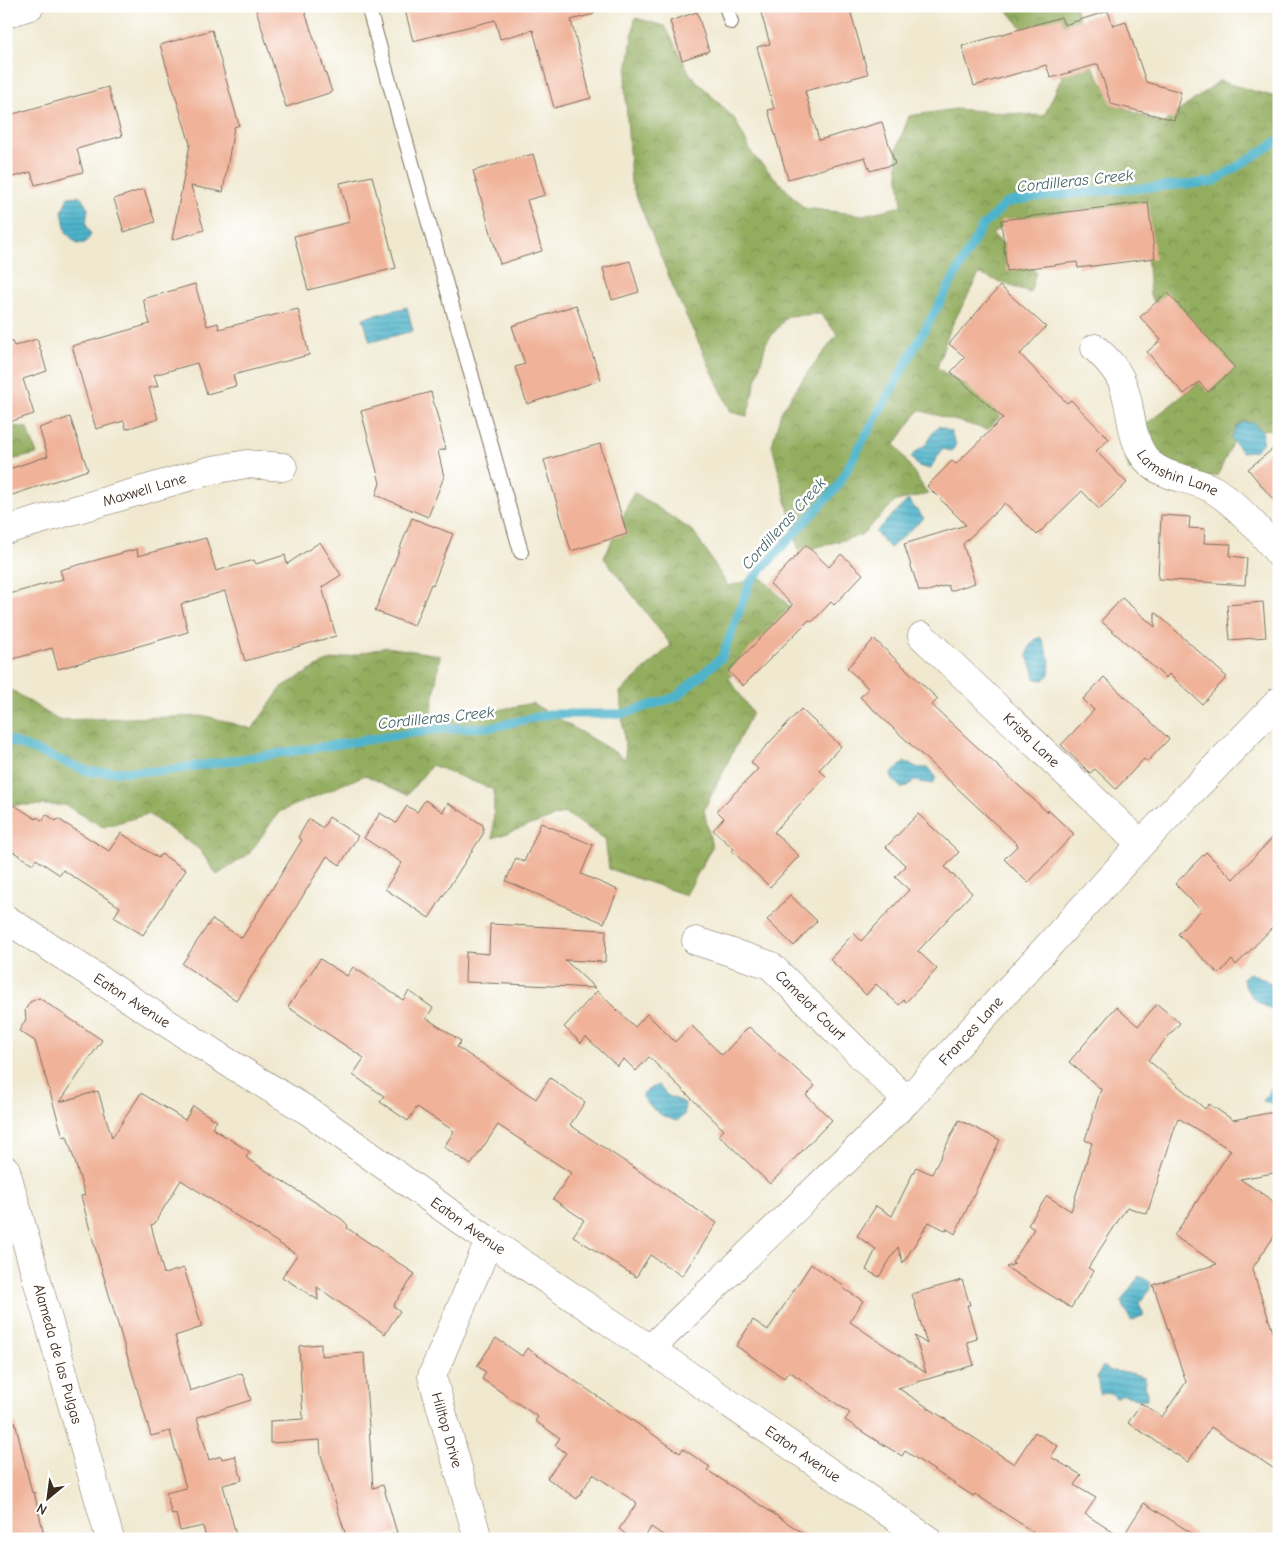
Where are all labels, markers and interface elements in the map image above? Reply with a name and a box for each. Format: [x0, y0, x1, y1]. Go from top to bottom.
water label: Cordilleras Creek [1016, 166, 1134, 196]
street label: Lamshin Lane [1133, 446, 1222, 500]
street label: Maxwell Lane [100, 469, 189, 510]
water label: Cordilleras Creek [738, 474, 830, 573]
water label: Cordilleras Creek [377, 703, 495, 733]
street label: Krista Lane [999, 709, 1064, 771]
street label: Camelot Court [771, 966, 850, 1045]
street label: Eaton Avenue [90, 969, 174, 1032]
street label: Frances Lane [935, 992, 1007, 1069]
street label: Eaton Avenue [427, 1193, 509, 1259]
street label: Alameda de las Pulgas [30, 1282, 86, 1426]
street label: Hilltop Drive [428, 1390, 467, 1470]
street label: Eaton Avenue [762, 1422, 844, 1486]
north arrow [22, 1472, 72, 1522]
text: N [34, 1499, 50, 1519]

